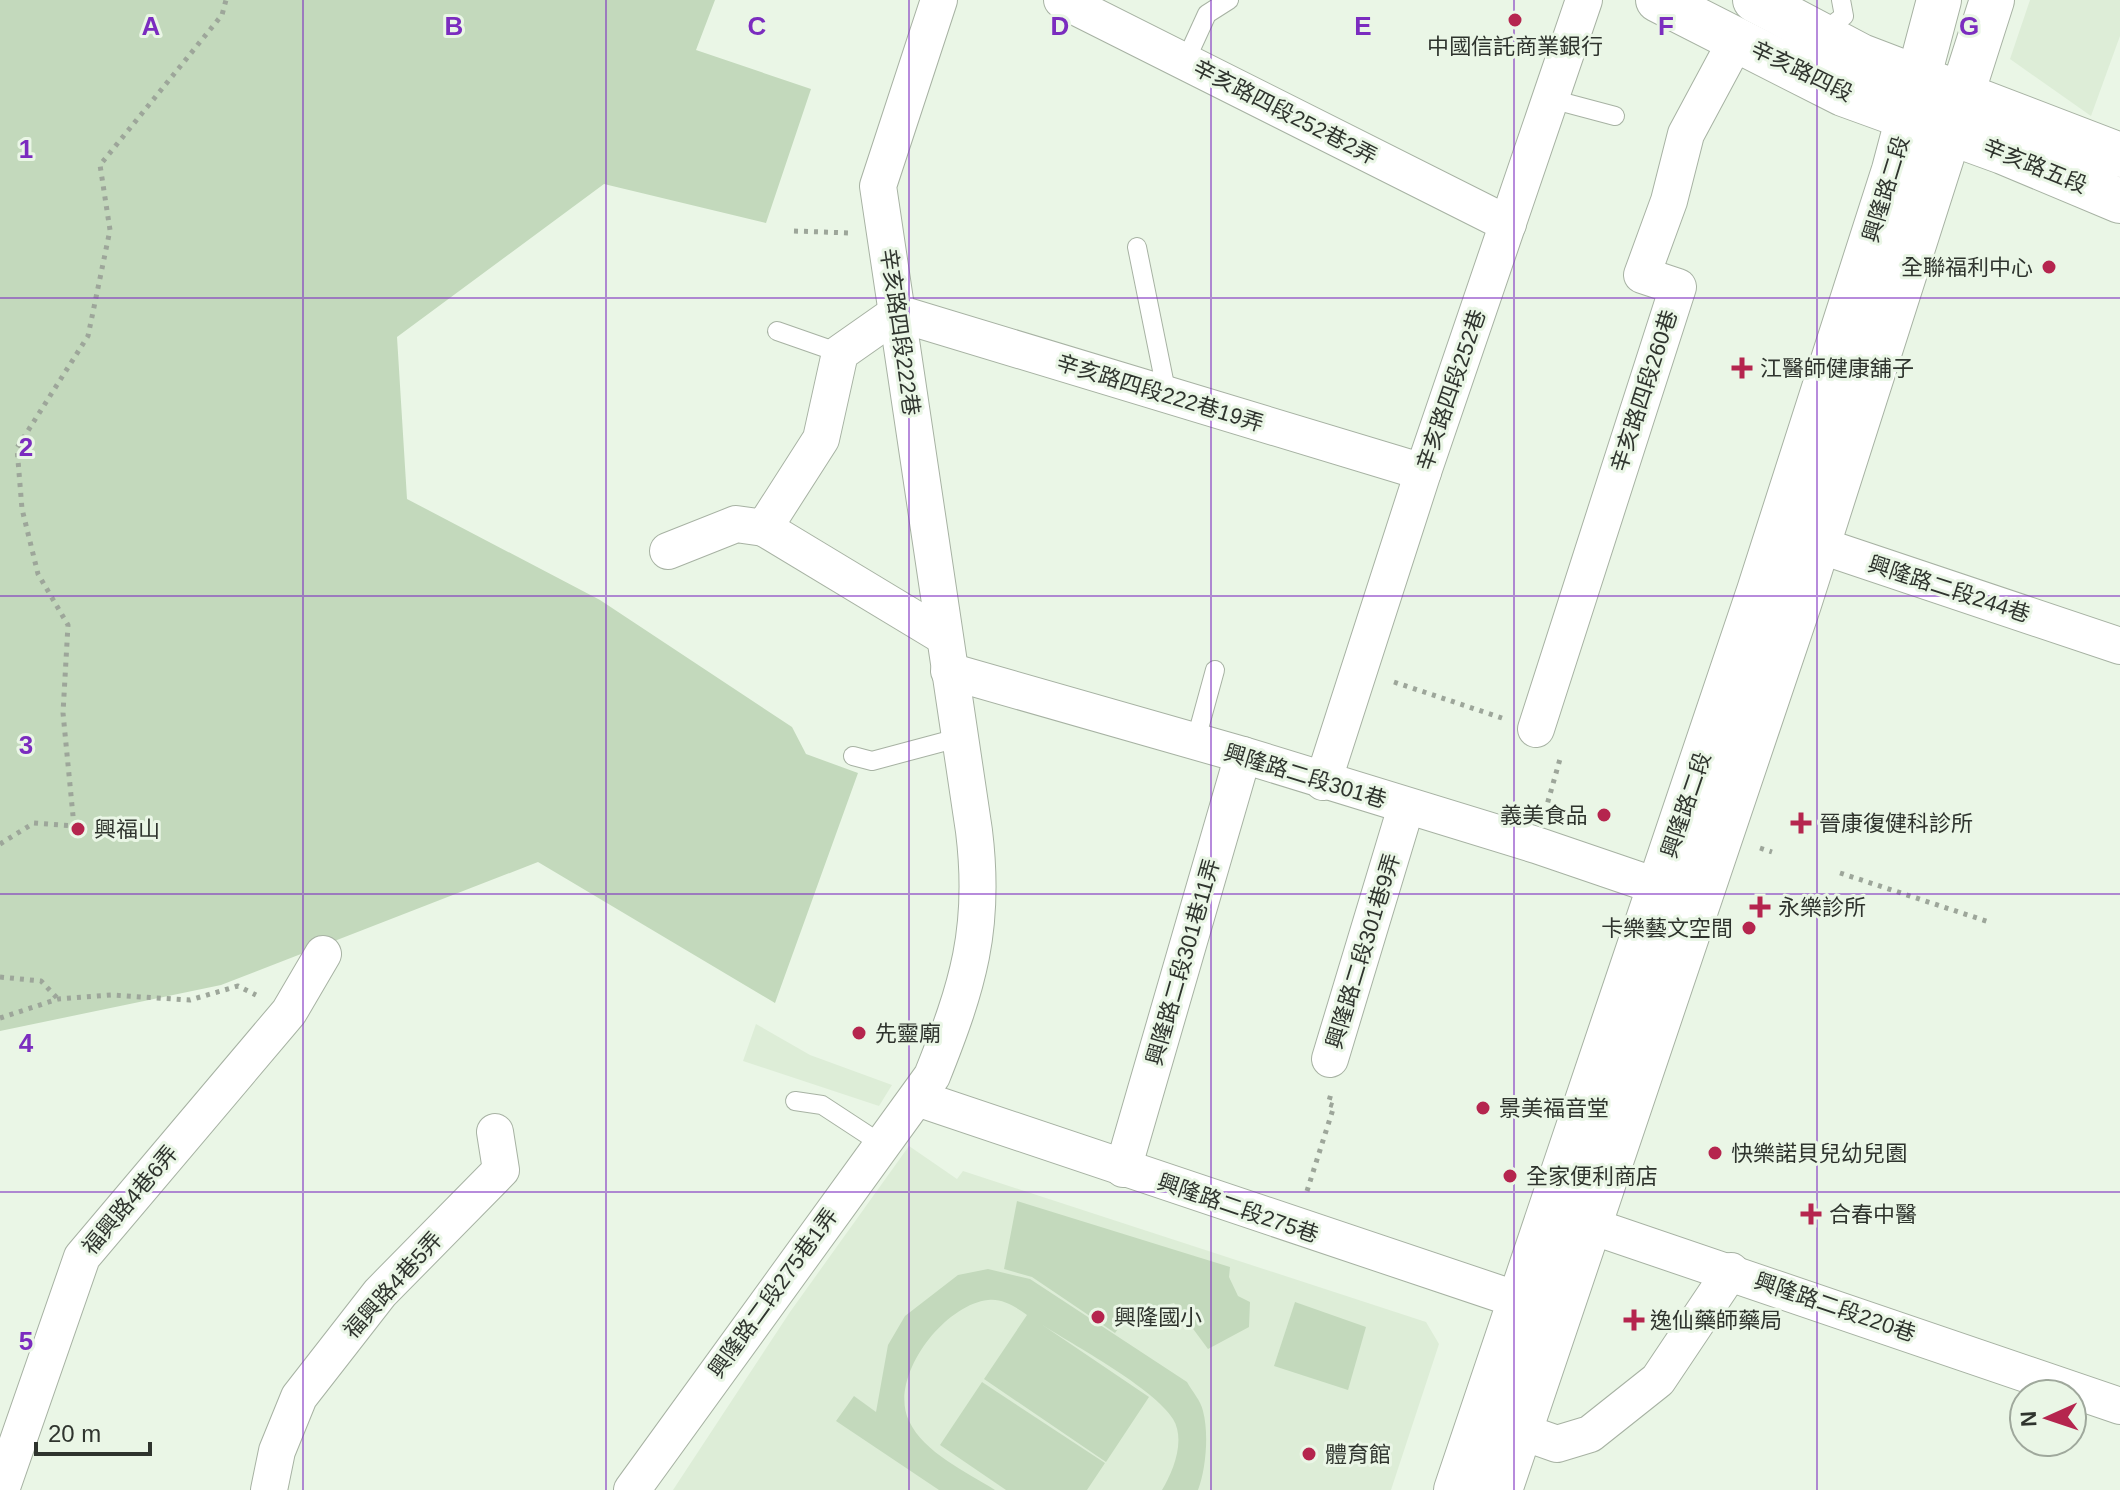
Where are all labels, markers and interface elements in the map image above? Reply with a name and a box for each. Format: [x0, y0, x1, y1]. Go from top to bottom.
text: A [142, 11, 161, 41]
text: B [445, 11, 463, 41]
text: C [748, 11, 767, 41]
text: D [1051, 11, 1069, 41]
text: E [1354, 11, 1372, 41]
marker: 中國信託商業銀行 [1506, 11, 1524, 29]
text: F [1658, 11, 1674, 41]
text: G [1959, 11, 1979, 41]
place label: 中國信託商業銀行 [1427, 34, 1603, 59]
street label: 辛亥路四段 [1747, 36, 1857, 106]
street label: 辛亥路四段252巷2弄 [1189, 55, 1381, 169]
street label: 興隆路二段 [1858, 133, 1914, 245]
text: 1 [19, 134, 33, 164]
street label: 辛亥路五段 [1979, 134, 2091, 198]
street label: 辛亥路四段222巷 [876, 247, 924, 417]
place label: 全聯福利中心 [1901, 255, 2033, 280]
marker: 全聯福利中心 [2040, 258, 2058, 276]
street label: 辛亥路四段252巷 [1412, 306, 1490, 474]
street label: 辛亥路四段260巷 [1606, 307, 1682, 475]
street label: 辛亥路四段222巷19弄 [1053, 350, 1267, 436]
place label: 江醫師健康舖子 [1760, 356, 1914, 381]
marker: 江醫師健康舖子 [1731, 357, 1753, 379]
text: 2 [19, 432, 33, 462]
street label: 興隆路二段244巷 [1865, 551, 2033, 627]
text: 3 [19, 730, 33, 760]
street label: 興隆路二段301巷 [1221, 739, 1389, 813]
street label: 興隆路二段 [1656, 749, 1716, 861]
place label: 義美食品 [1500, 803, 1588, 828]
marker: 義美食品 [1595, 806, 1613, 824]
place label: 晉康復健科診所 [1819, 811, 1973, 836]
marker: 晉康復健科診所 [1790, 812, 1812, 834]
place label: 興福山 [94, 817, 160, 842]
marker: 興福山 [69, 820, 87, 838]
street label: 興隆路二段301巷9弄 [1321, 850, 1405, 1052]
street label: 興隆路二段301巷11弄 [1142, 856, 1224, 1068]
place label: 永樂診所 [1778, 895, 1866, 920]
marker: 永樂診所 [1749, 896, 1771, 918]
place label: 卡樂藝文空間 [1601, 916, 1733, 941]
marker: 卡樂藝文空間 [1740, 919, 1758, 937]
place label: 先靈廟 [875, 1021, 941, 1046]
marker: 先靈廟 [850, 1024, 868, 1042]
text: 4 [19, 1028, 34, 1058]
place label: 景美福音堂 [1499, 1096, 1609, 1121]
marker: 景美福音堂 [1474, 1099, 1492, 1117]
street label: 福興路4巷6弄 [77, 1140, 183, 1260]
place label: 快樂諾貝兒幼兒園 [1731, 1141, 1907, 1166]
marker: 快樂諾貝兒幼兒園 [1706, 1144, 1724, 1162]
place label: 全家便利商店 [1526, 1164, 1658, 1189]
marker: 全家便利商店 [1501, 1167, 1519, 1185]
street label: 興隆路二段275巷 [1154, 1169, 1322, 1247]
place label: 合春中醫 [1829, 1202, 1917, 1227]
marker: 合春中醫 [1800, 1203, 1822, 1225]
street label: 興隆路二段275巷1弄 [703, 1204, 843, 1382]
street label: 福興路4巷5弄 [339, 1227, 447, 1343]
street label: 興隆路二段220巷 [1751, 1268, 1919, 1346]
place label: 興隆國小 [1114, 1305, 1202, 1330]
marker: 興隆國小 [1089, 1308, 1107, 1326]
place label: 逸仙藥師藥局 [1650, 1308, 1782, 1333]
marker: 逸仙藥師藥局 [1625, 1311, 1643, 1329]
text: 5 [19, 1326, 33, 1356]
north arrow [2008, 1378, 2088, 1458]
scale bar [36, 1406, 150, 1456]
text: N [2016, 1410, 2041, 1428]
text: 20 m [48, 1420, 101, 1447]
place label: 體育館 [1325, 1442, 1391, 1467]
marker: 體育館 [1300, 1445, 1318, 1463]

